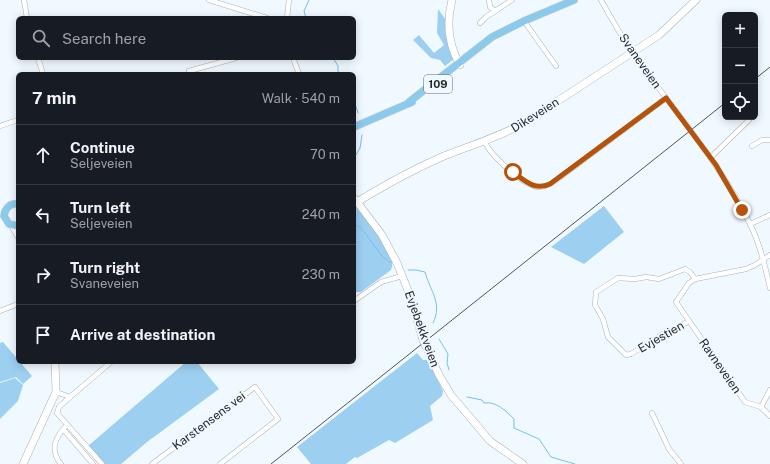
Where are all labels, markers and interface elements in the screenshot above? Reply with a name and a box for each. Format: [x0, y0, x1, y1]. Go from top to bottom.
map controls [722, 12, 758, 120]
button: + [722, 12, 758, 48]
search box [16, 16, 356, 60]
icon: search [30, 27, 52, 49]
text: Search here [62, 30, 146, 47]
street label: Svaneveien [616, 31, 664, 91]
button: − [722, 48, 758, 84]
road number: 109 [424, 75, 452, 93]
button: locate [722, 84, 758, 120]
text: 7 min [32, 88, 76, 108]
text: Walk · 540 m [262, 91, 340, 106]
street label: Dikeveien [508, 95, 562, 135]
text: Continue [70, 139, 135, 156]
icon: ahead [32, 144, 54, 166]
text: 70 m [310, 147, 340, 162]
text: Seljeveien [70, 156, 133, 171]
route start [504, 163, 522, 181]
text: Turn left [70, 199, 131, 216]
route end [733, 201, 751, 219]
icon: left [32, 204, 54, 226]
text: 240 m [302, 207, 340, 222]
text: Seljeveien [70, 216, 133, 231]
text: Turn right [70, 259, 140, 276]
icon: right [32, 264, 54, 286]
text: 230 m [302, 267, 340, 282]
text: Svaneveien [70, 276, 139, 291]
street label: Evjebekkveien [402, 289, 442, 369]
street label: Evjestien [636, 318, 686, 356]
icon: arrive [32, 324, 54, 346]
text: Arrive at destination [70, 326, 215, 343]
street label: Ravneveien [696, 336, 744, 396]
street label: Karstensens vei [170, 389, 248, 453]

